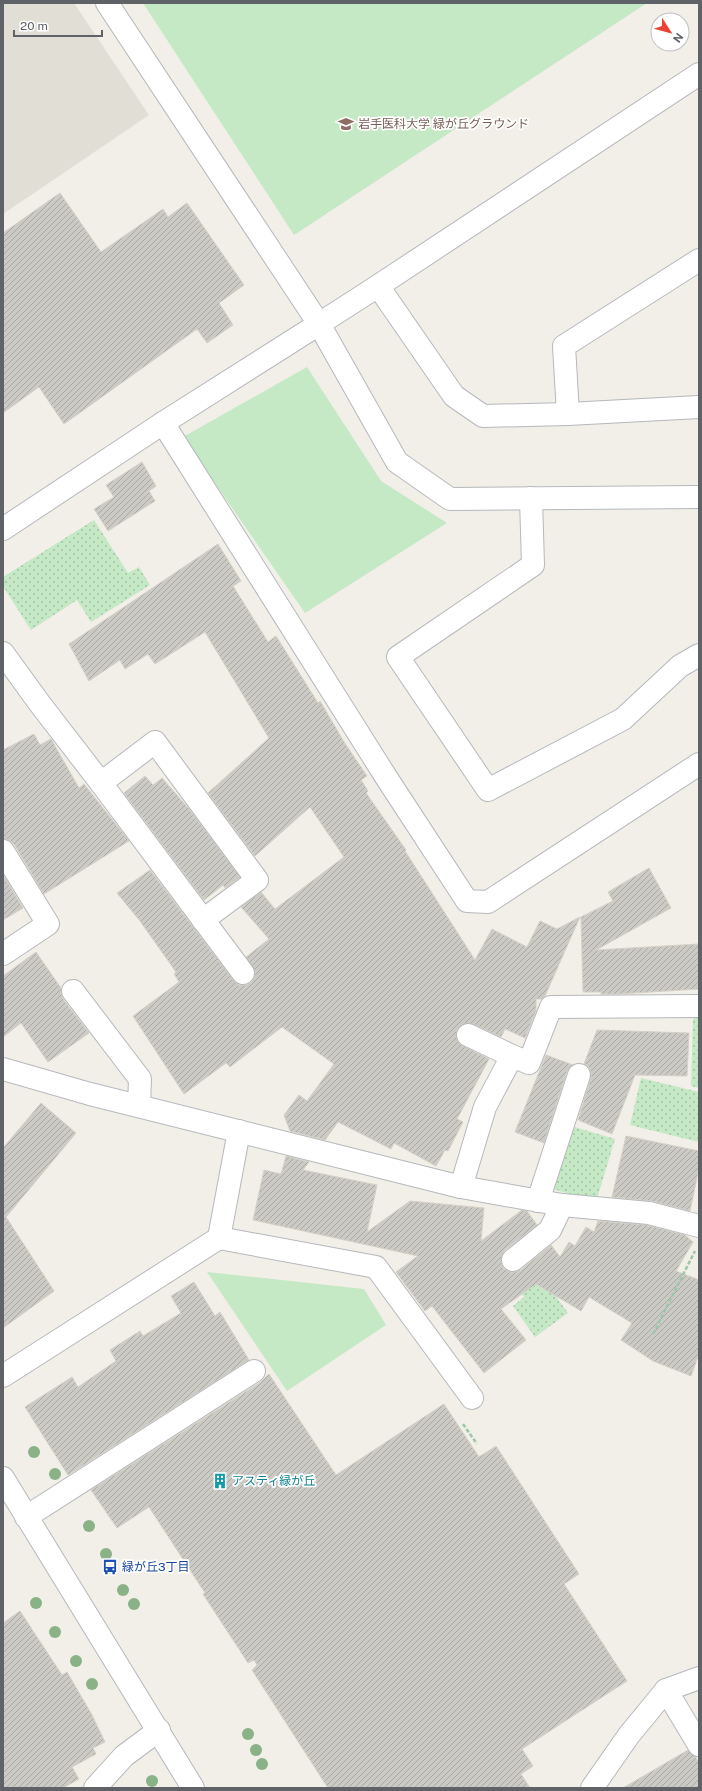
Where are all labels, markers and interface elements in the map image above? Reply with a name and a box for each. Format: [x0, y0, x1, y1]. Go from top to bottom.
scale bar [14, 12, 102, 38]
north arrow [650, 12, 690, 52]
text: 20 m [20, 19, 48, 33]
text: N [671, 31, 685, 45]
school or university icon: 岩手医科大学 緑が丘グラウンド [337, 115, 355, 133]
place label: 岩手医科大学 緑が丘グラウンド [358, 117, 529, 131]
building icon: アスティ緑が丘 [211, 1472, 229, 1490]
place label: アスティ緑が丘 [232, 1474, 315, 1488]
bus stop icon: 緑が丘3丁目 [101, 1558, 119, 1576]
place label: 緑が丘3丁目 [122, 1560, 190, 1574]

